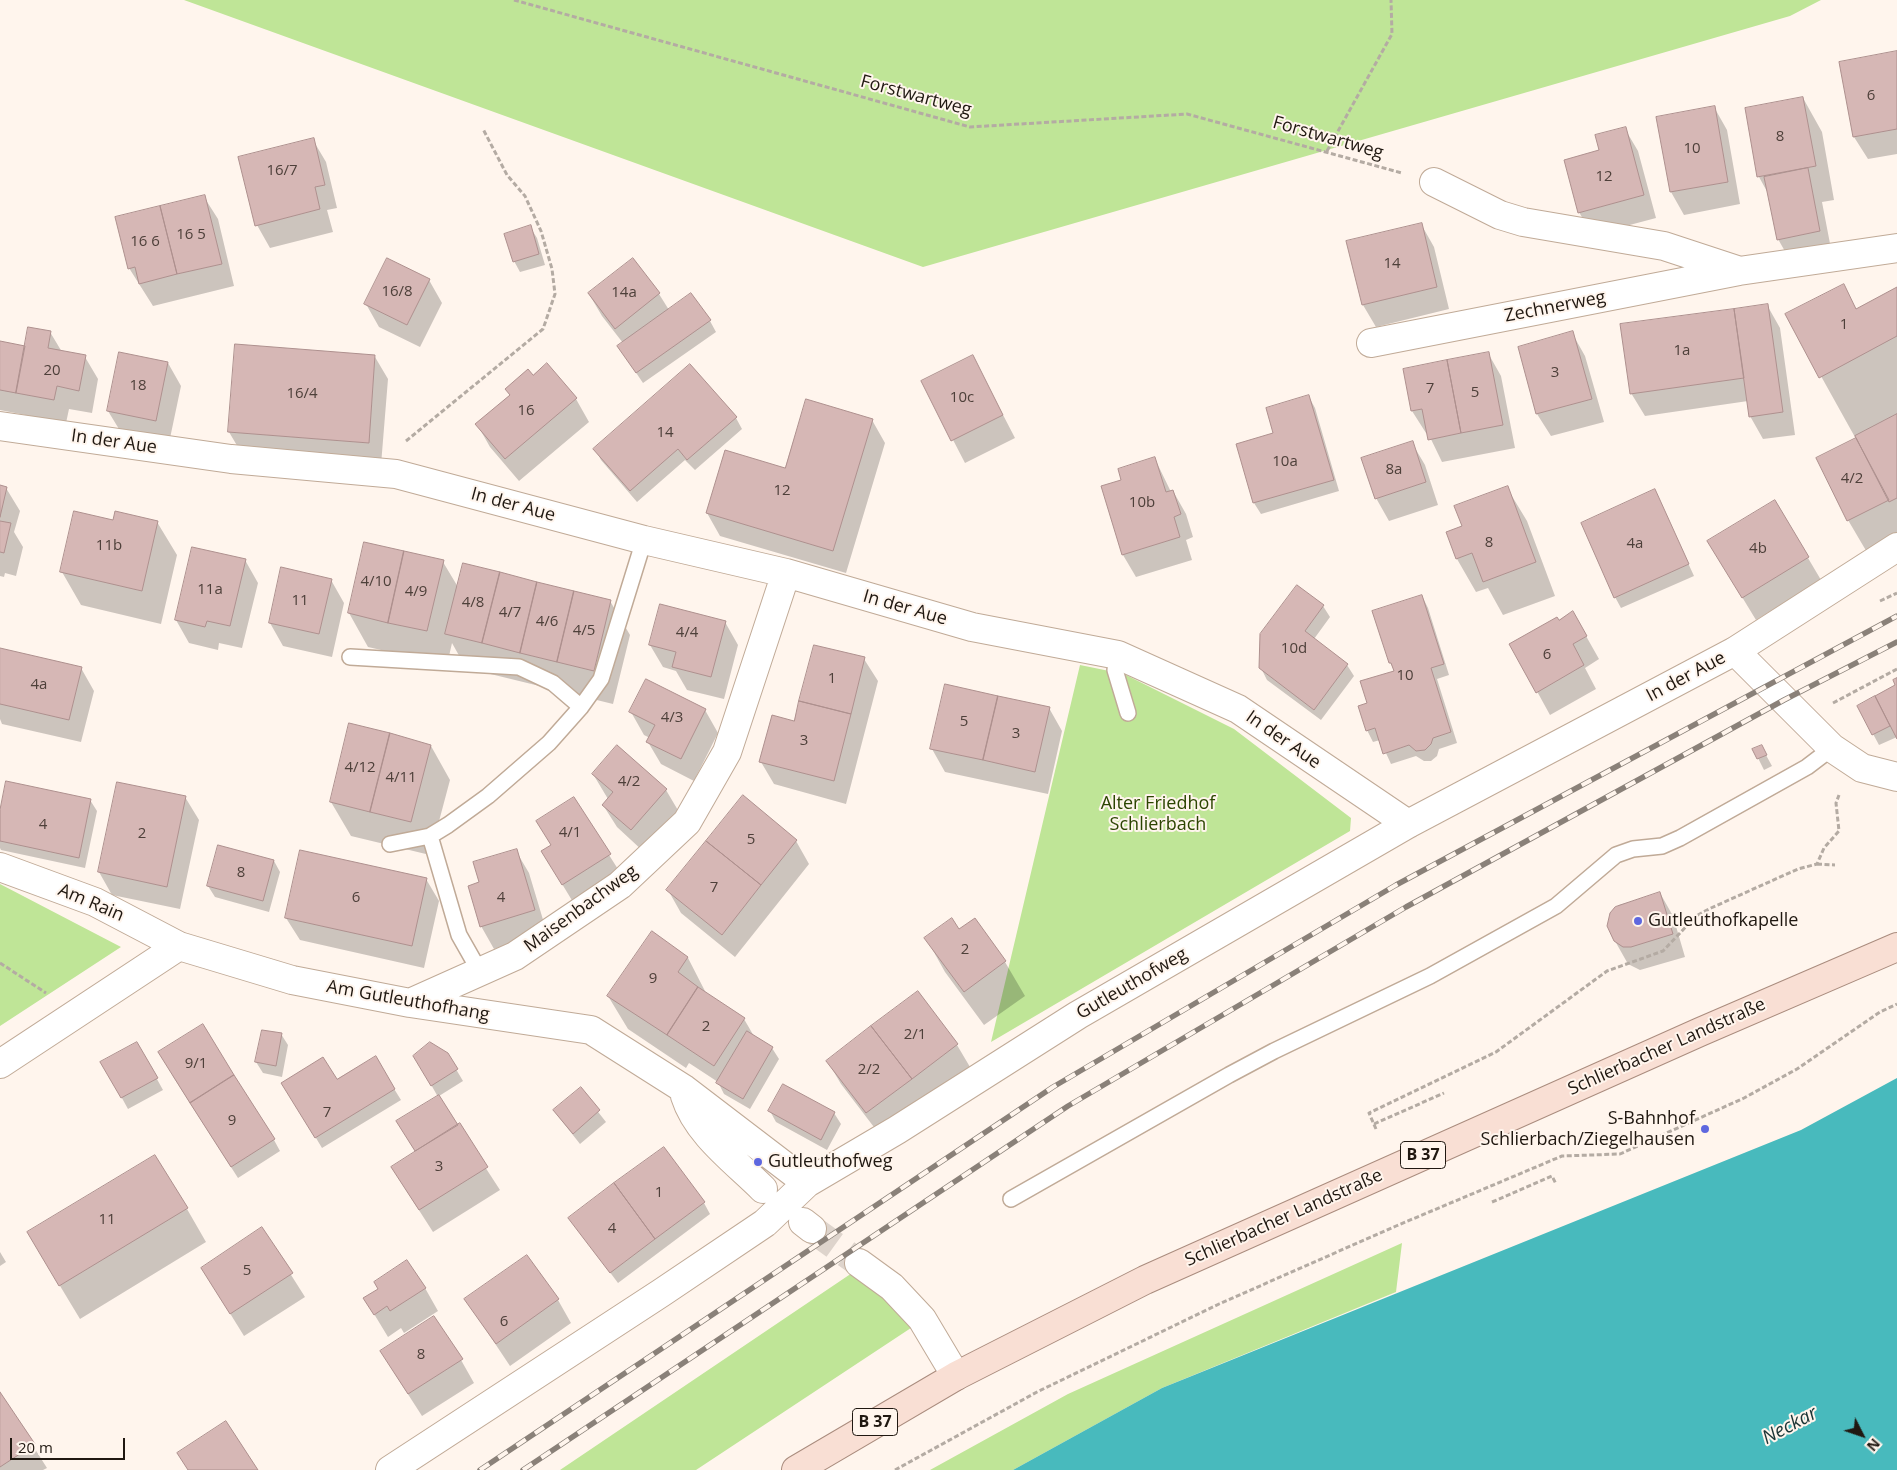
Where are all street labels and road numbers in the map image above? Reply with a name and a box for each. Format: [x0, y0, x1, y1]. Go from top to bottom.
street label: Forstwartweg [858, 71, 974, 121]
street label: Forstwartweg [1270, 112, 1386, 164]
street label: Zechnerweg [1503, 287, 1607, 327]
street label: In der Aue [70, 425, 158, 459]
street label: In der Aue [468, 483, 558, 527]
street label: In der Aue [860, 586, 950, 630]
street label: In der Aue [1643, 647, 1729, 707]
street label: In der Aue [1241, 706, 1325, 774]
street label: Maisenbachweg [520, 861, 642, 957]
street label: Am Rain [55, 879, 127, 927]
street label: Gutleuthofweg [1073, 944, 1191, 1024]
street label: Am Gutleuthofhang [325, 976, 491, 1026]
street label: Schlierbacher Landstraße [1565, 994, 1769, 1100]
road number: B 37 [1400, 1142, 1446, 1168]
street label: Schlierbacher Landstraße [1182, 1165, 1386, 1271]
road number: B 37 [852, 1408, 898, 1435]

